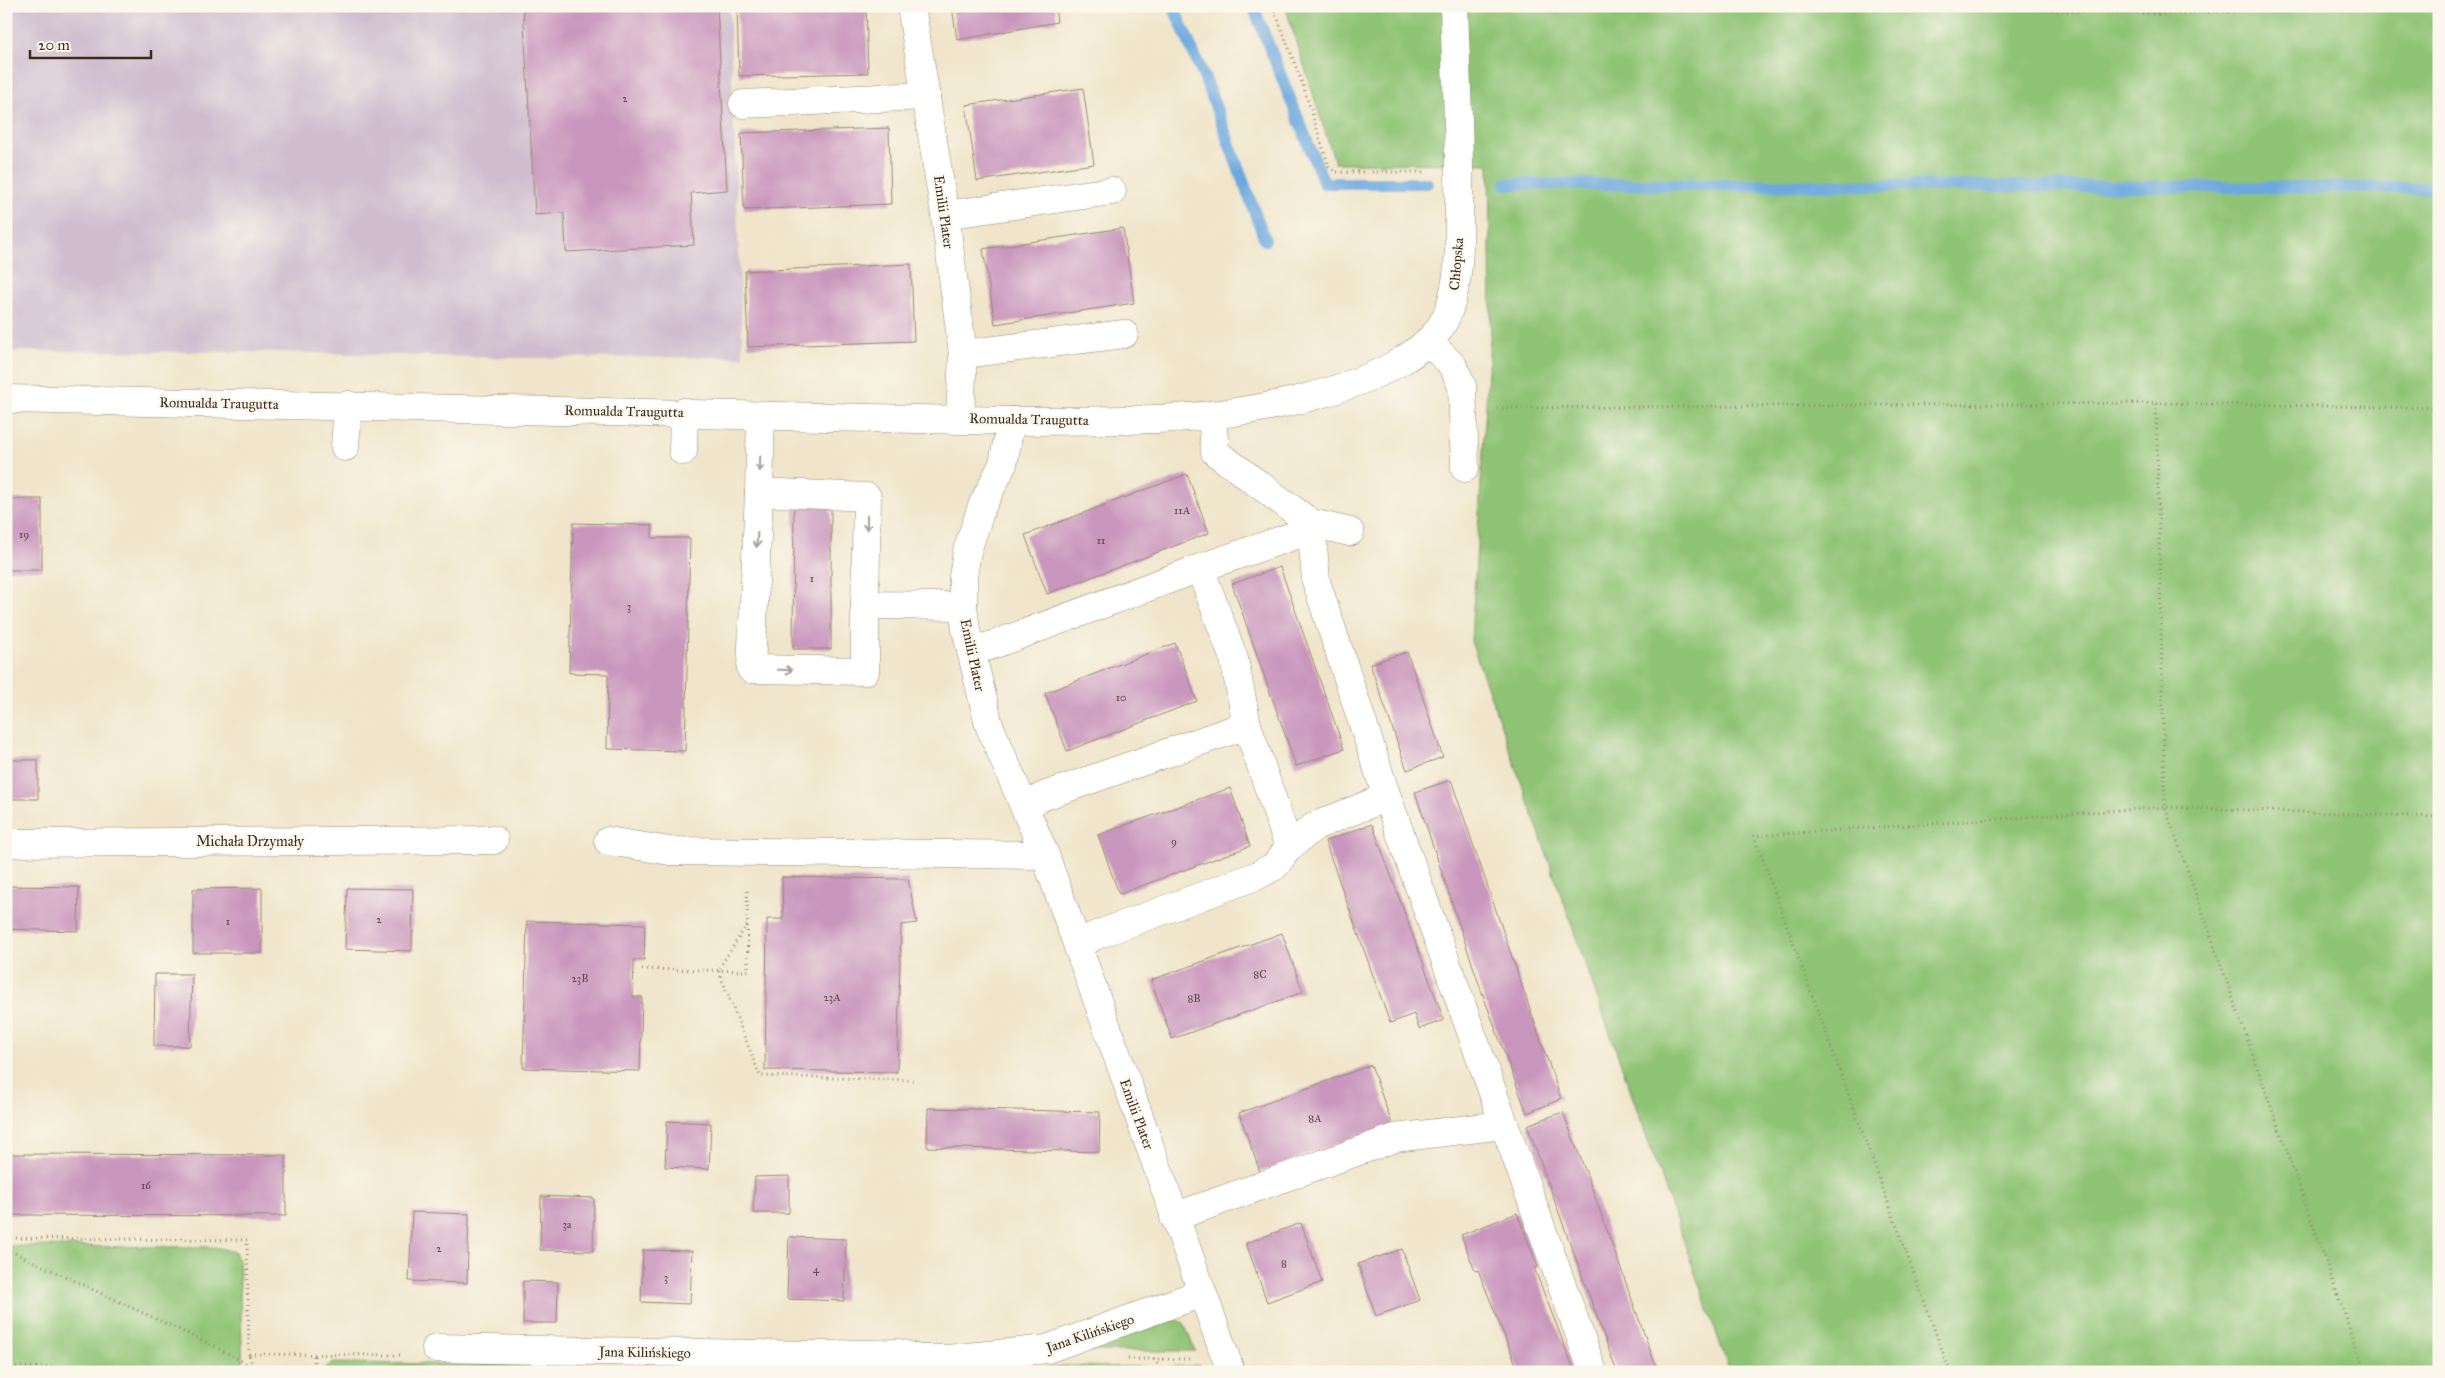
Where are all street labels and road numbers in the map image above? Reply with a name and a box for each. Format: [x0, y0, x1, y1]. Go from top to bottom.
street label: Emilii Plater [930, 174, 957, 251]
street label: Chłopska [1446, 237, 1467, 291]
street label: Romualda Traugutta [159, 394, 279, 413]
street label: Romualda Traugutta [564, 402, 684, 421]
street label: Romualda Traugutta [969, 410, 1089, 429]
street label: Emilii Plater [957, 617, 989, 694]
street label: Michała Drzymały [196, 833, 304, 850]
street label: Emilii Plater [1116, 1077, 1157, 1152]
street label: Jana Kilińskiego [1042, 1311, 1137, 1358]
street label: Jana Kilińskiego [597, 1343, 691, 1363]

